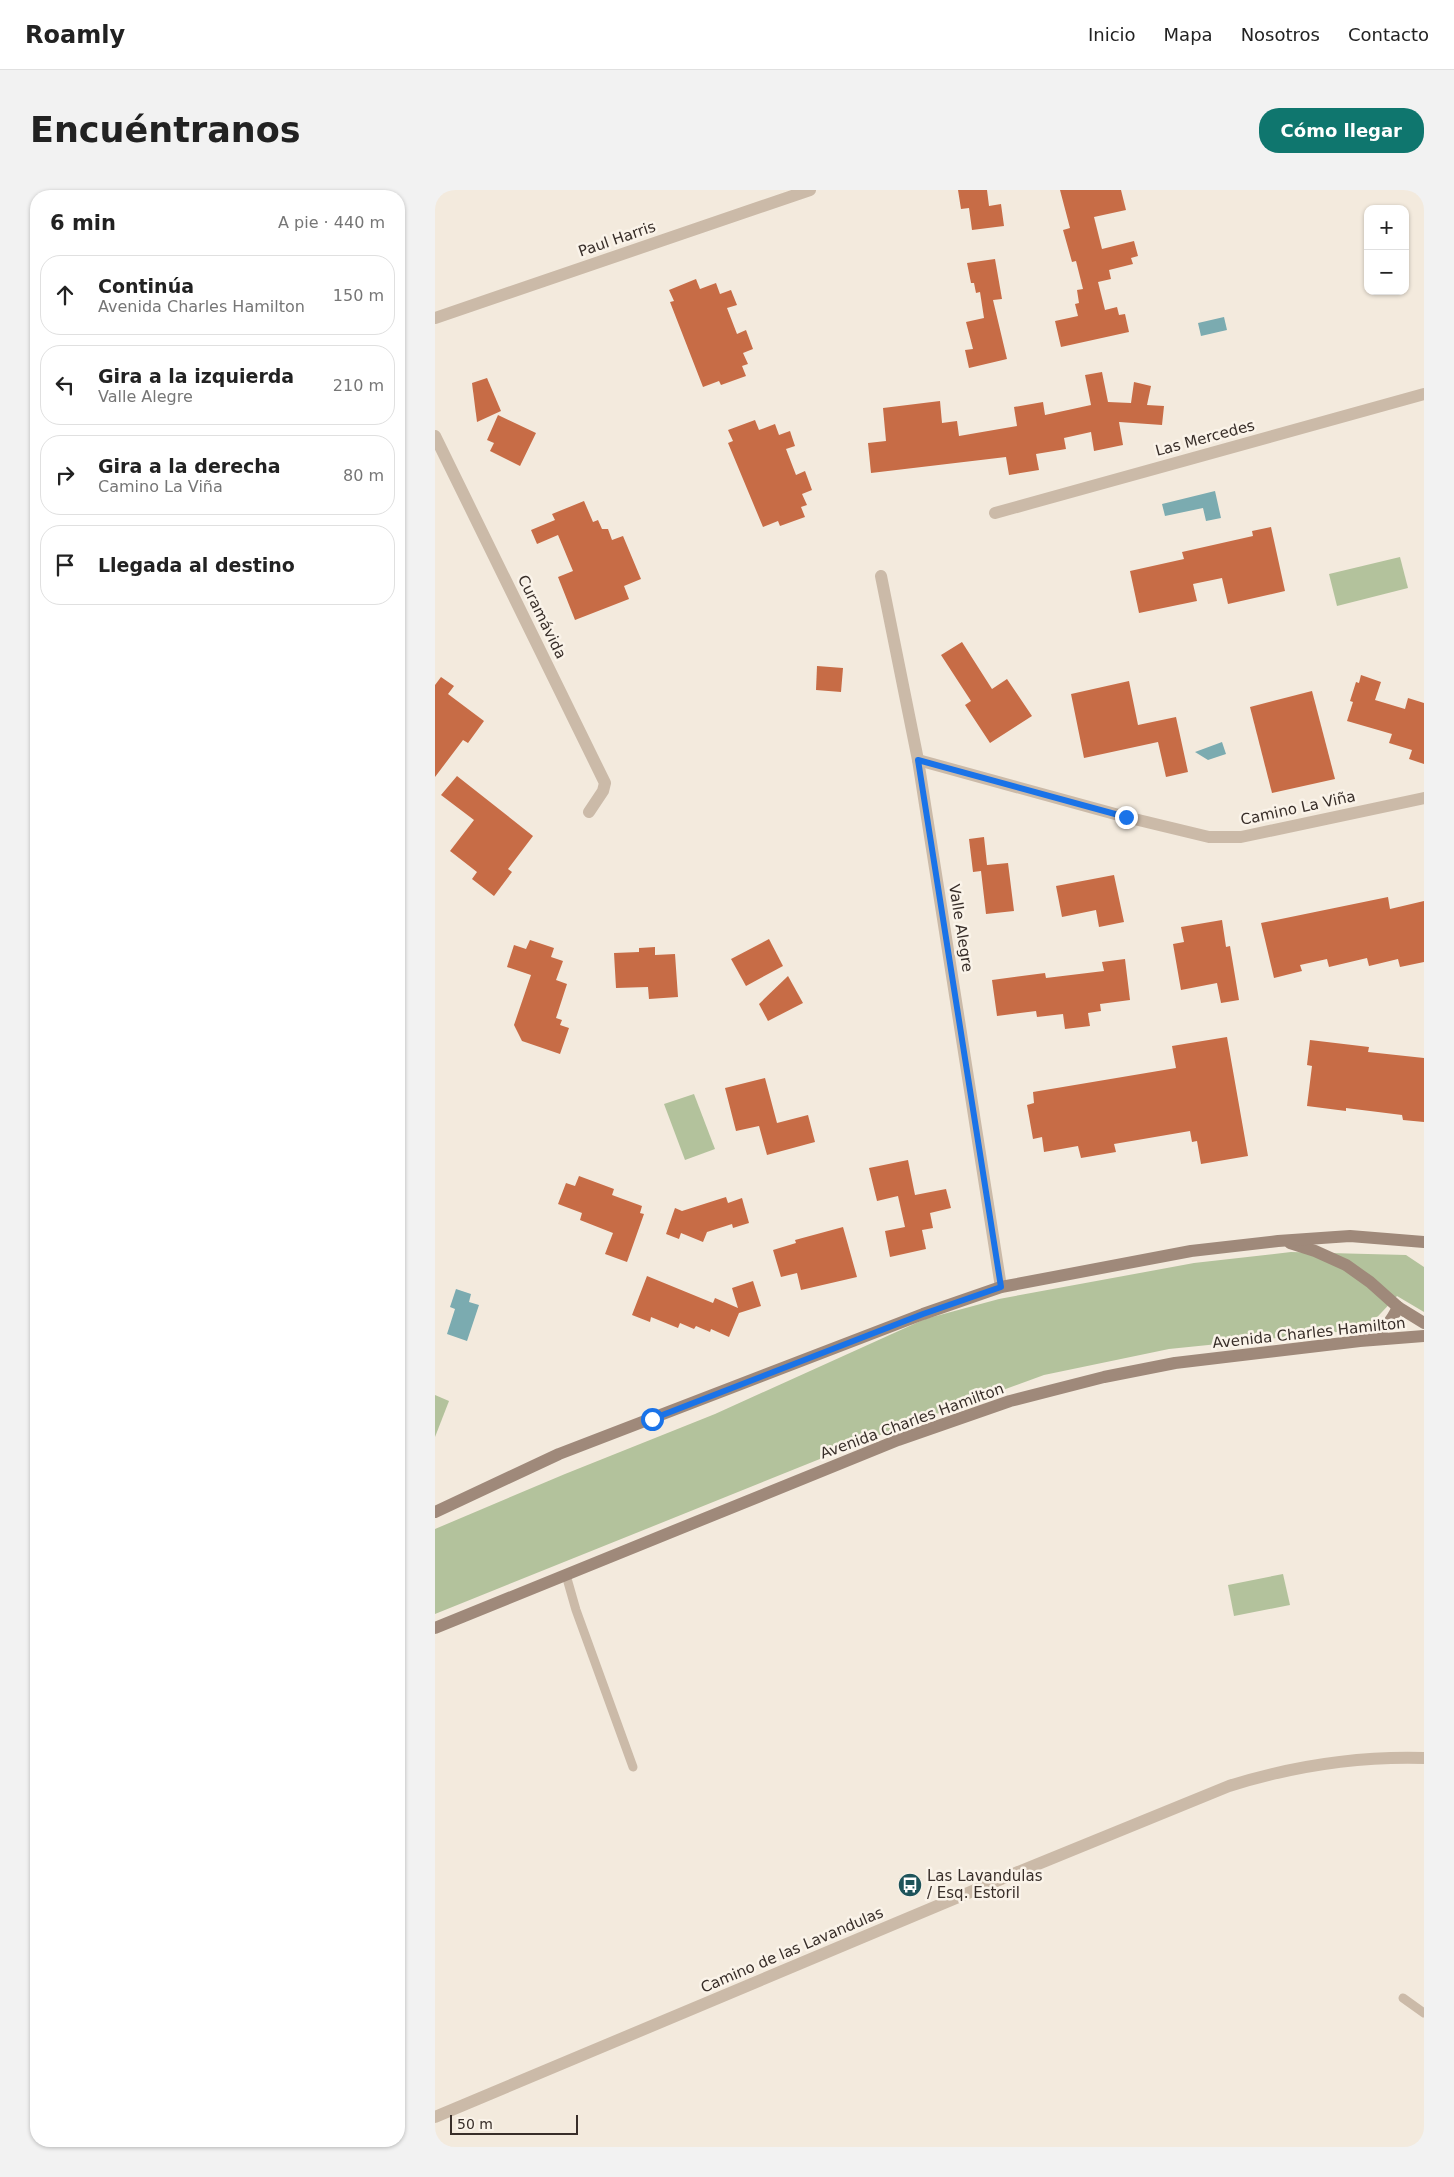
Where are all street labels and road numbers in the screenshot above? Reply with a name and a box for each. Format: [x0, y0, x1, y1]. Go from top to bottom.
street label: Paul Harris [576, 217, 658, 261]
street label: Las Mercedes [1153, 416, 1257, 460]
street label: Curamávida [514, 572, 570, 662]
street label: Camino La Viña [1239, 787, 1357, 829]
street label: Valle Alegre [945, 883, 977, 973]
street label: Avenida Charles Hamilton [1212, 1314, 1406, 1352]
street label: Avenida Charles Hamilton [818, 1379, 1006, 1463]
street label: Camino de las Lavandulas [698, 1903, 886, 1997]

